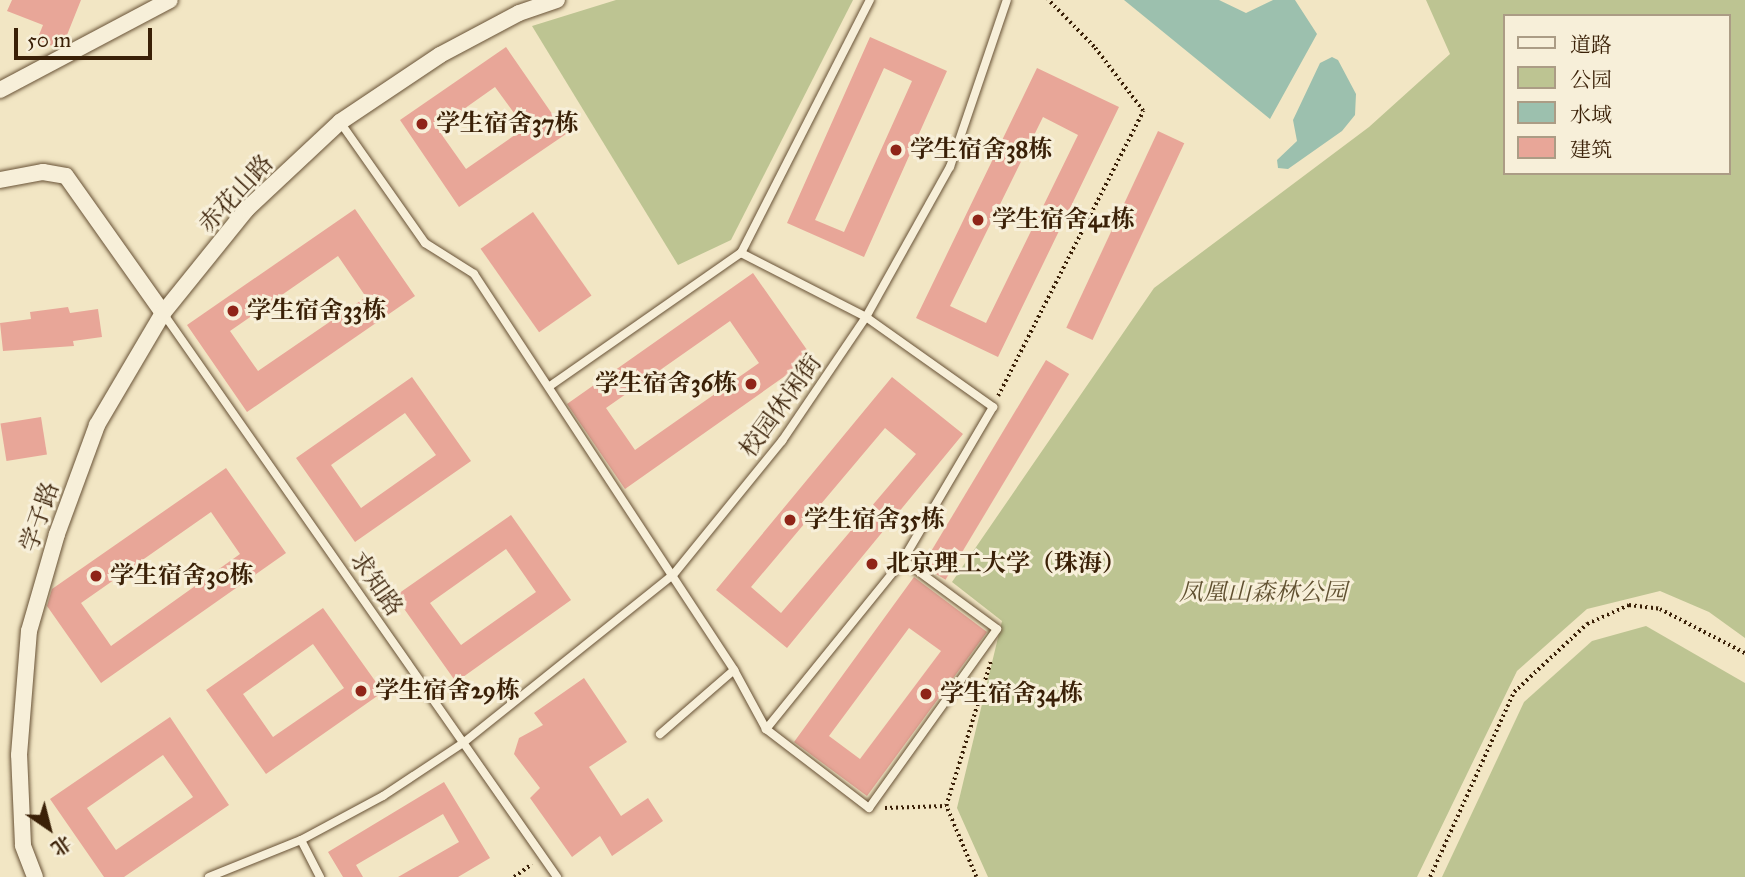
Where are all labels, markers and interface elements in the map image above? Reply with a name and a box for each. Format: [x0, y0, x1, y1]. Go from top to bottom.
scale bar [18, 14, 156, 58]
legend [1504, 14, 1731, 175]
text: 50 m [27, 27, 71, 53]
text: 道路 [1570, 32, 1612, 58]
text: 公园 [1570, 67, 1612, 93]
text: 水域 [1570, 102, 1612, 128]
place label: 学生宿舍37栋 [436, 110, 578, 138]
marker: 学生宿舍37栋 [414, 116, 430, 132]
place label: 学生宿舍38栋 [910, 136, 1052, 164]
text: 建筑 [1570, 137, 1612, 163]
marker: 学生宿舍38栋 [888, 142, 904, 158]
street label: 赤花山路 [193, 149, 279, 239]
place label: 学生宿舍41栋 [992, 206, 1135, 234]
marker: 学生宿舍41栋 [970, 212, 986, 228]
place label: 学生宿舍33栋 [247, 297, 386, 325]
marker: 学生宿舍33栋 [225, 303, 241, 319]
street label: 校园休闲街 [734, 349, 828, 463]
place label: 学生宿舍36栋 [595, 370, 737, 398]
marker: 学生宿舍36栋 [743, 376, 759, 392]
street label: 学子路 [15, 478, 65, 556]
place label: 学生宿舍35栋 [804, 506, 945, 534]
marker: 学生宿舍35栋 [782, 512, 798, 528]
street label: 求知路 [344, 546, 408, 622]
place label: 北京理工大学（珠海） [886, 550, 1126, 578]
marker: 北京理工大学（珠海） [864, 556, 880, 572]
place label: 学生宿舍30栋 [110, 562, 254, 590]
marker: 学生宿舍30栋 [88, 568, 104, 584]
park label: 凤凰山森林公园 [1179, 579, 1347, 607]
place label: 学生宿舍29栋 [375, 677, 520, 705]
place label: 学生宿舍34栋 [940, 680, 1083, 708]
marker: 学生宿舍29栋 [353, 683, 369, 699]
marker: 学生宿舍34栋 [918, 686, 934, 702]
north arrow [14, 793, 84, 863]
text: 北 [47, 831, 76, 860]

